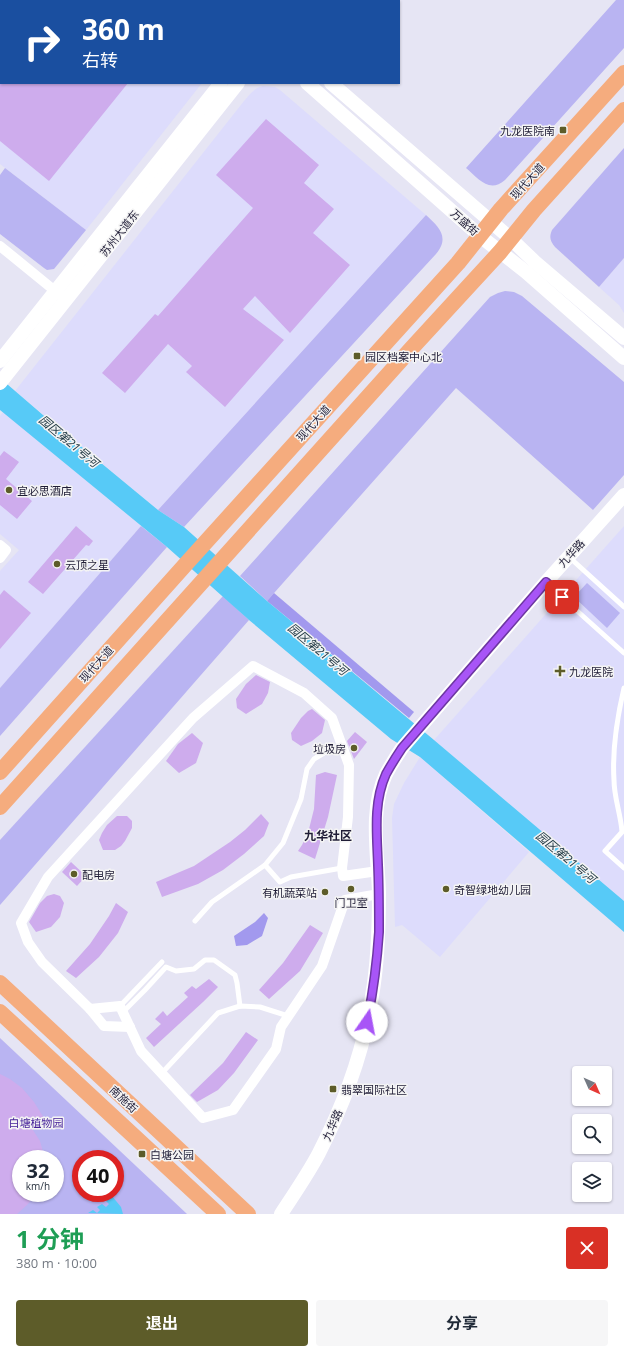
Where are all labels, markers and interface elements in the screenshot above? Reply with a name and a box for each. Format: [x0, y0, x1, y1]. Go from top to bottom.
text: 360 m [82, 10, 165, 48]
icon: right [16, 16, 68, 68]
text: 右转 [82, 48, 118, 72]
place label: 九龙医院南 [500, 123, 555, 138]
marker: 九龙医院南 [558, 125, 568, 135]
street label: 现代大道 [507, 160, 547, 202]
street label: 万盛街 [448, 205, 482, 239]
street label: 苏州大道东 [96, 207, 142, 259]
place label: 园区档案中心北 [365, 349, 442, 364]
marker: 园区档案中心北 [352, 351, 362, 361]
street label: 现代大道 [293, 402, 333, 444]
water label: 园区第21号河 [35, 411, 104, 472]
place label: 宜必思酒店 [17, 483, 72, 498]
marker: 宜必思酒店 [4, 485, 14, 495]
street label: 九华路 [554, 536, 588, 570]
place label: 云顶之星 [65, 557, 109, 572]
marker: 云顶之星 [52, 559, 62, 569]
pin [545, 580, 579, 614]
icon: arrive [551, 586, 573, 608]
water label: 园区第21号河 [284, 619, 353, 680]
street label: 现代大道 [76, 643, 116, 685]
place label: 九龙医院 [569, 664, 613, 679]
marker: 九龙医院 [554, 665, 566, 677]
place label: 垃圾房 [313, 741, 346, 756]
marker: 垃圾房 [349, 743, 359, 753]
district label: 九华社区 [304, 827, 352, 844]
water label: 园区第21号河 [532, 827, 601, 888]
place label: 配电房 [82, 867, 115, 882]
marker: 配电房 [69, 869, 79, 879]
place label: 奇智绿地幼儿园 [454, 882, 531, 897]
marker: 门卫室 [346, 884, 356, 894]
marker: 奇智绿地幼儿园 [441, 884, 451, 894]
place label: 有机蔬菜站 [262, 885, 317, 900]
marker: 有机蔬菜站 [320, 887, 330, 897]
place label: 门卫室 [335, 895, 368, 910]
position arrow [346, 1001, 388, 1043]
north arrow [572, 1066, 612, 1106]
map controls [572, 1066, 612, 1202]
street label: 南施街 [107, 1082, 141, 1116]
place label: 翡翠国际社区 [341, 1082, 407, 1097]
marker: 翡翠国际社区 [328, 1084, 338, 1094]
street label: 九华路 [318, 1107, 346, 1143]
button: search [572, 1114, 612, 1154]
park label: 白塘植物园 [9, 1115, 64, 1130]
place label: 白塘公园 [150, 1147, 194, 1162]
marker: 白塘公园 [137, 1149, 147, 1159]
speed limit sign: 40 [72, 1150, 124, 1202]
text: 32 [27, 1157, 49, 1184]
button: layers [572, 1162, 612, 1202]
text: km/h [26, 1179, 50, 1193]
text: 1 分钟 [16, 1222, 84, 1255]
button: close [566, 1227, 608, 1269]
text: 380 m · 10:00 [16, 1254, 97, 1272]
button: 退出 [16, 1300, 308, 1346]
button: 分享 [316, 1300, 608, 1346]

